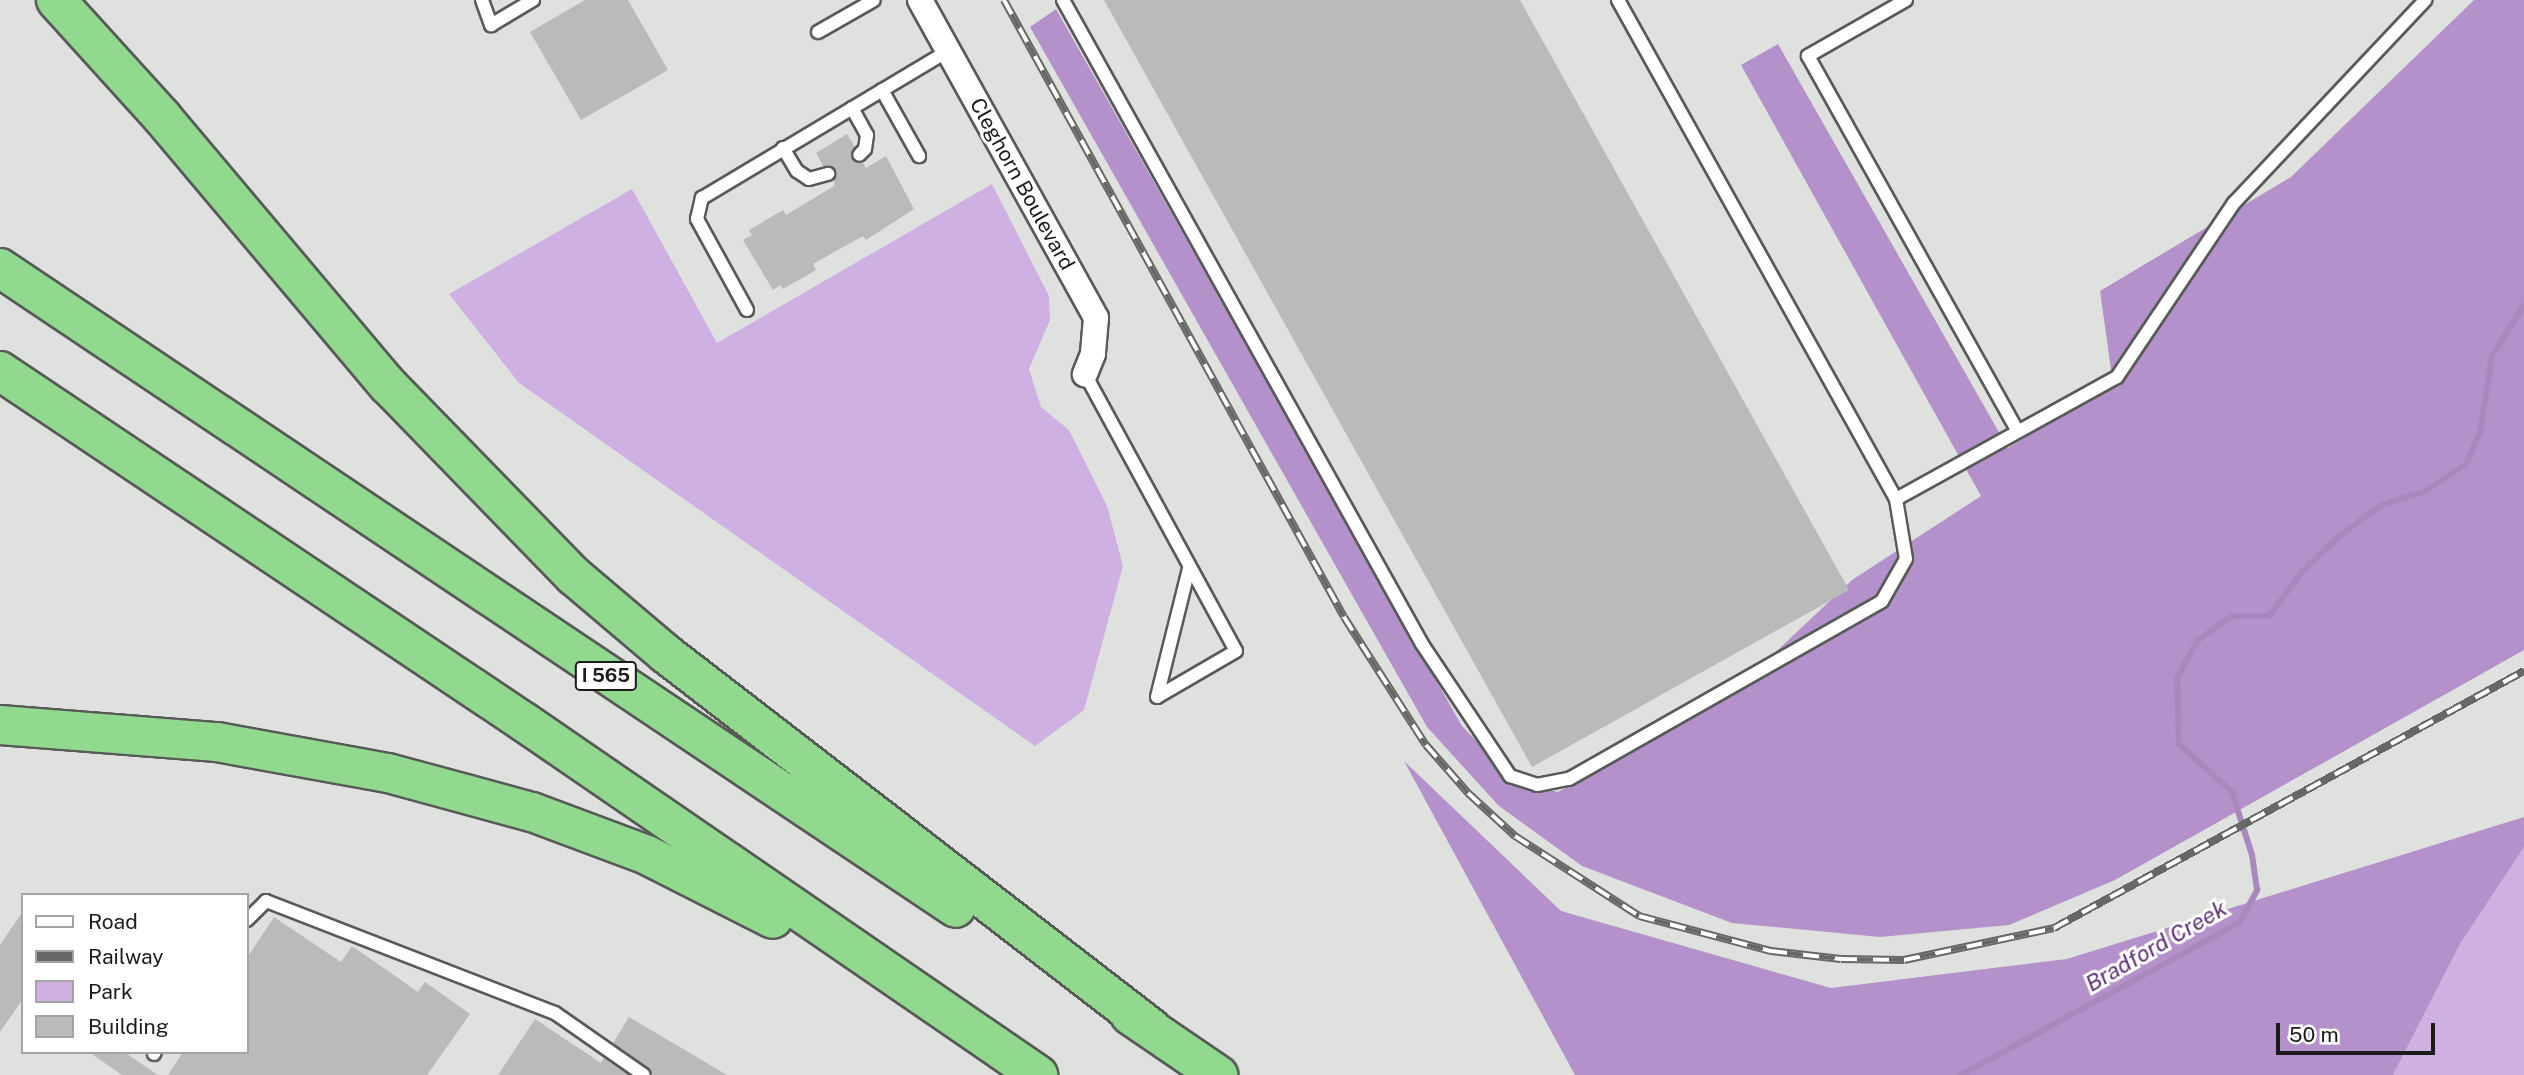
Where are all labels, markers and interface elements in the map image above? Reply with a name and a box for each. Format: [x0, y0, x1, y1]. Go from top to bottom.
street label: Cleghorn Boulevard [964, 94, 1080, 274]
road number: I 565 [574, 660, 638, 692]
legend [21, 893, 248, 1054]
water label: Bradford Creek [2081, 894, 2231, 998]
text: Road [88, 909, 138, 934]
text: Railway [88, 944, 164, 969]
text: Park [88, 979, 133, 1004]
scale bar [2279, 1009, 2438, 1052]
text: Building [88, 1014, 169, 1039]
text: 50 m [2289, 1022, 2339, 1047]

